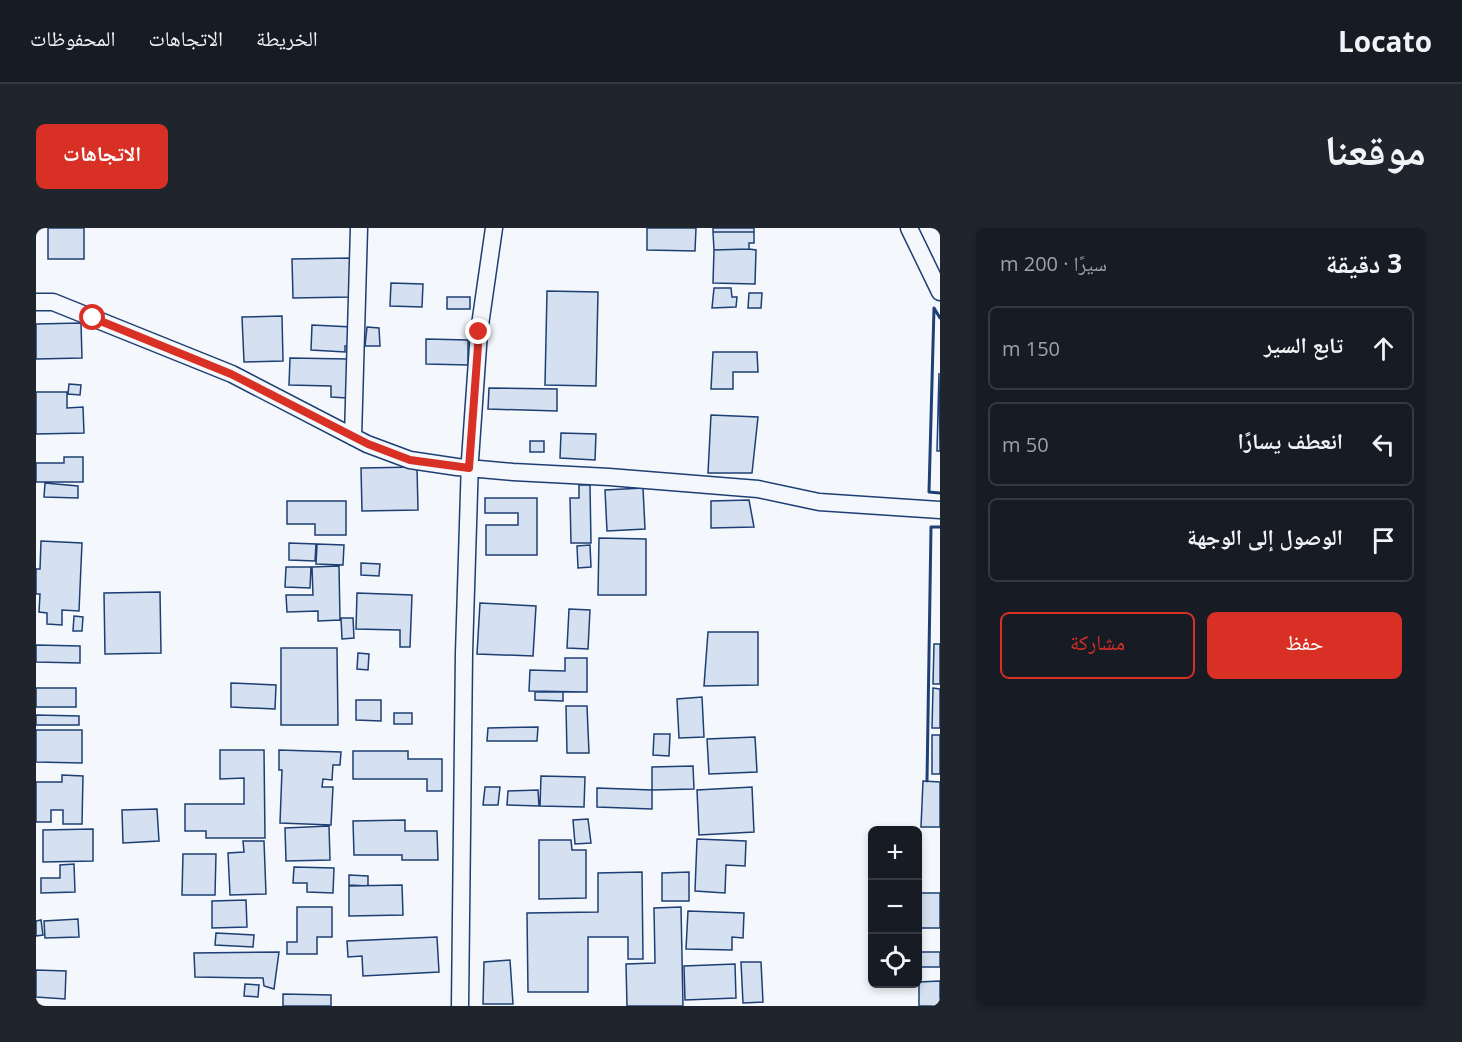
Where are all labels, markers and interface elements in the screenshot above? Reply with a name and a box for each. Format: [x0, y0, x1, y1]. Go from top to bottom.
text: Locato [1338, 22, 1432, 60]
text: المحفوظات [30, 24, 115, 52]
text: الاتجاهات [148, 24, 223, 52]
text: الخريطة [256, 24, 318, 52]
text: موقعنا [1325, 120, 1426, 177]
button: الاتجاهات [36, 124, 168, 189]
text: 3 دقيقة [1326, 245, 1402, 281]
text: سيرًا · 200 m [1000, 250, 1107, 277]
route start [79, 304, 105, 330]
route end [465, 318, 491, 344]
text: تابع السير [1264, 329, 1343, 359]
icon: ahead [1367, 332, 1400, 365]
text: 150 m [1002, 335, 1060, 362]
text: انعطف يسارًا [1238, 425, 1343, 455]
icon: left [1367, 428, 1400, 461]
text: 50 m [1002, 431, 1049, 458]
text: الوصول إلى الوجهة [1187, 521, 1343, 551]
icon: arrive [1367, 524, 1400, 557]
button: مشاركة [1000, 612, 1195, 679]
button: حفظ [1207, 612, 1402, 679]
map controls [868, 826, 922, 988]
button: + [868, 826, 922, 880]
button: − [868, 880, 922, 934]
button: locate [868, 934, 922, 988]

